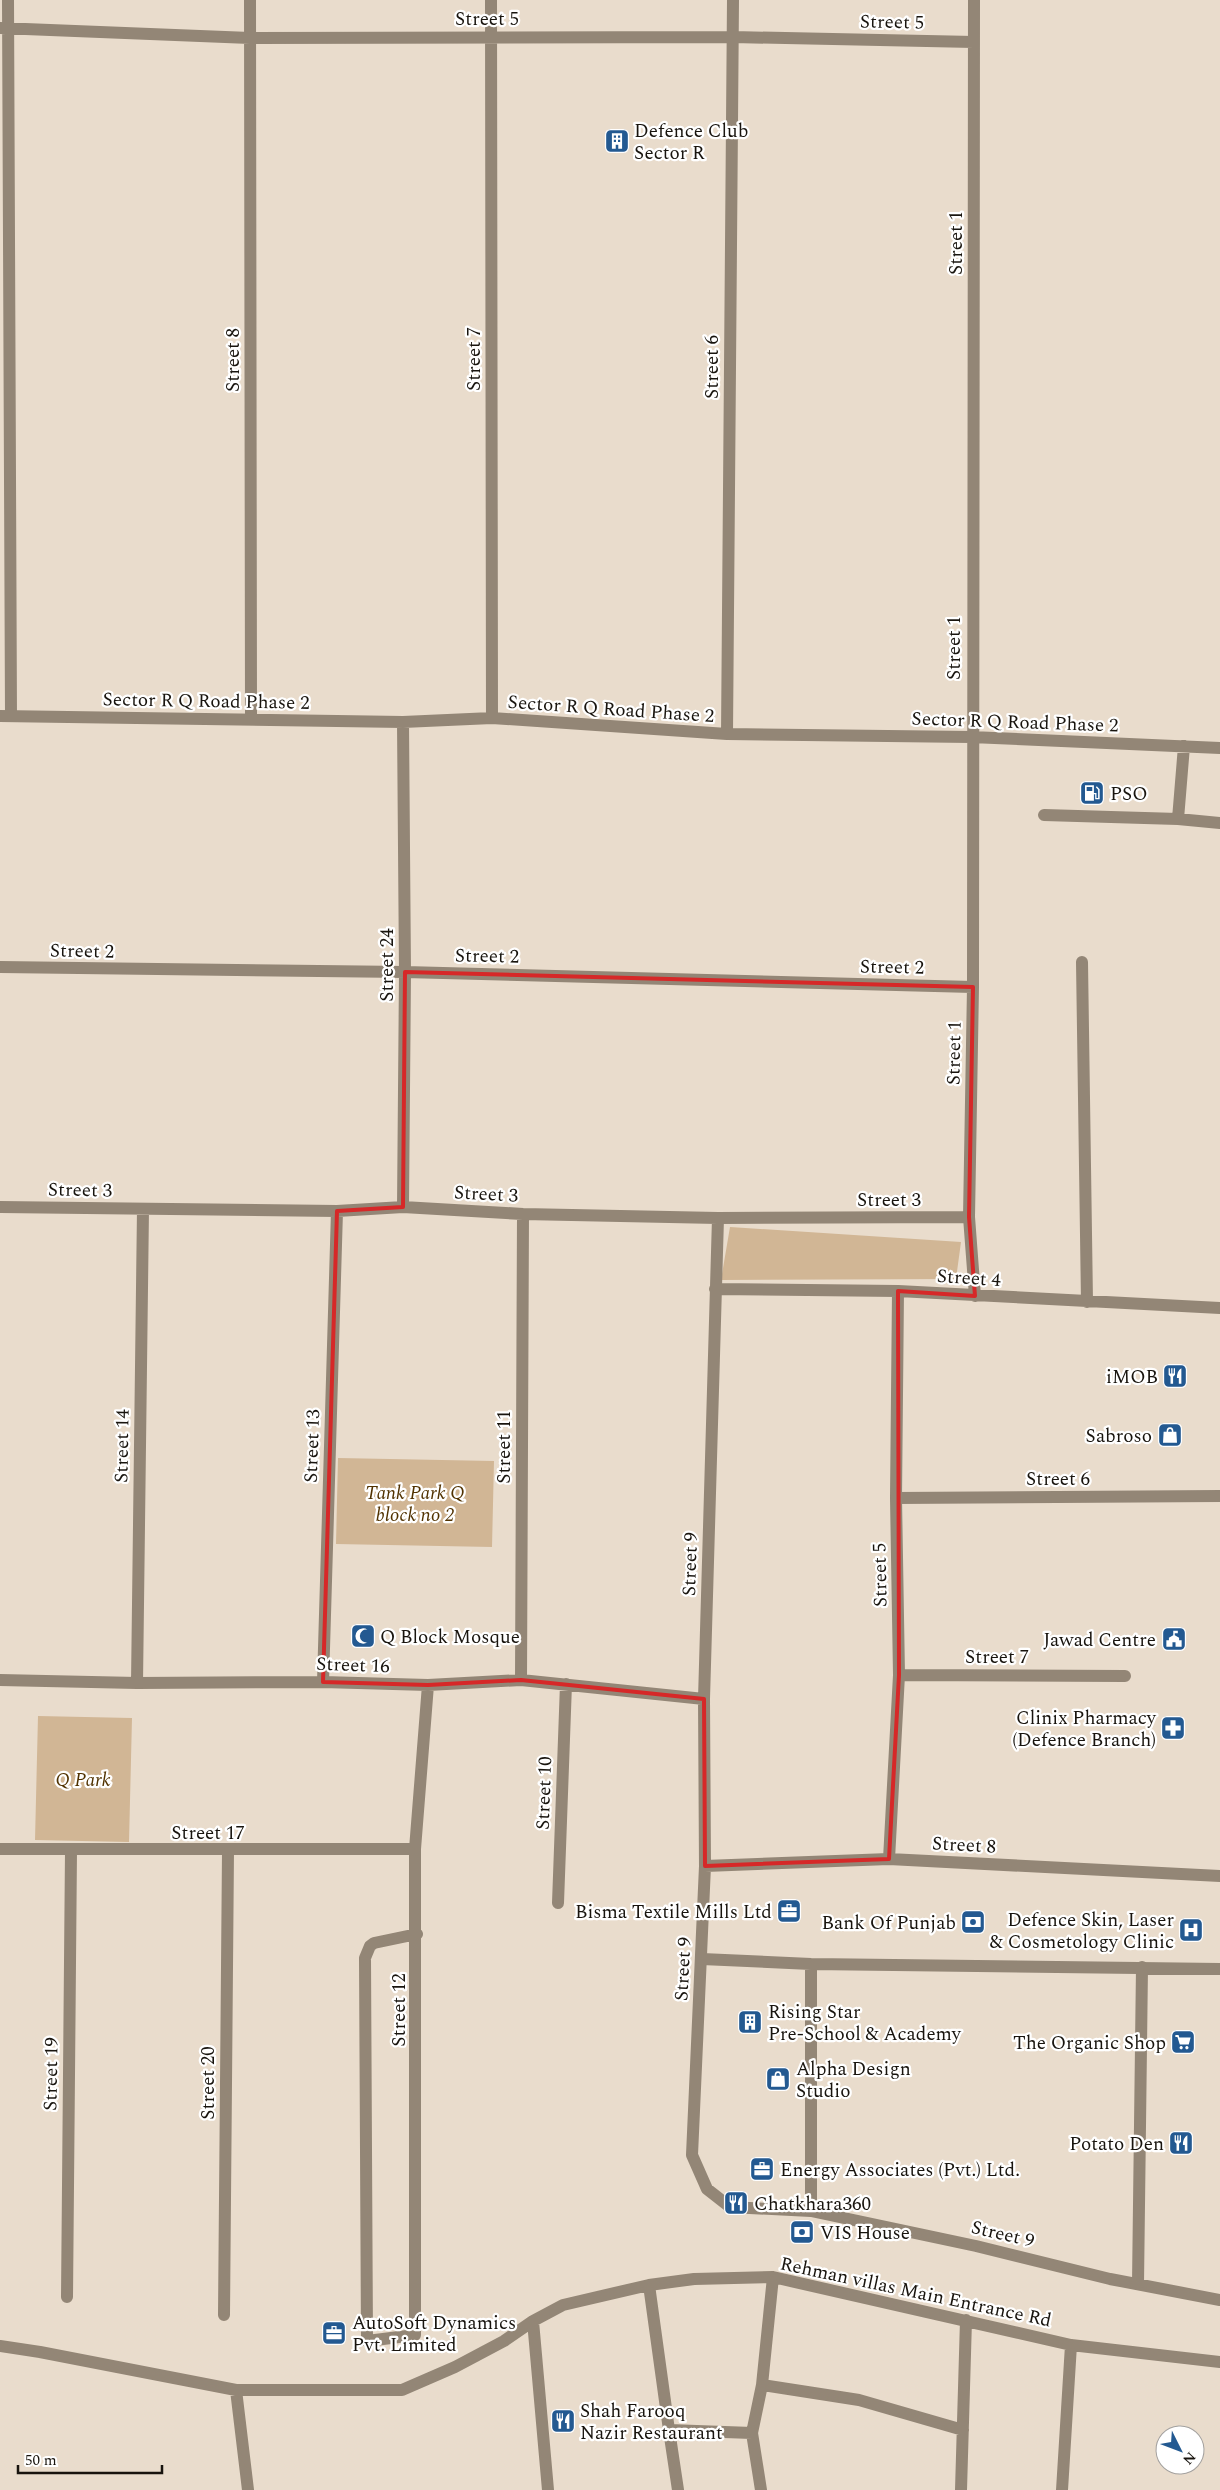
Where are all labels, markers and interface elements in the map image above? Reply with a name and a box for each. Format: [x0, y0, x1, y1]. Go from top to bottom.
street label: Street 5 [455, 5, 519, 34]
street label: Street 5 [860, 7, 924, 38]
place label: Defence Club Sector R [634, 117, 748, 168]
building icon: Defence Club Sector R [604, 128, 630, 154]
street label: Street 1 [942, 211, 971, 275]
street label: Street 7 [460, 327, 489, 391]
street label: Street 8 [219, 328, 248, 392]
street label: Street 6 [698, 335, 727, 399]
street label: Street 1 [940, 616, 969, 680]
street label: Sector R Q Road Phase 2 [102, 685, 310, 718]
street label: Sector R Q Road Phase 2 [507, 688, 715, 731]
street label: Sector R Q Road Phase 2 [911, 704, 1119, 741]
fuel station icon: PSO [1079, 780, 1105, 806]
place label: PSO [1110, 780, 1148, 809]
street label: Street 24 [373, 928, 402, 1002]
street label: Street 2 [50, 936, 114, 967]
street label: Street 2 [455, 941, 519, 972]
street label: Street 2 [860, 952, 924, 983]
street label: Street 1 [939, 1021, 970, 1085]
street label: Street 3 [48, 1175, 113, 1206]
street label: Street 3 [453, 1178, 519, 1211]
street label: Street 3 [857, 1186, 922, 1215]
street label: Street 4 [936, 1262, 1002, 1295]
place label: iMOB [1106, 1363, 1158, 1392]
restaurant icon: iMOB [1162, 1363, 1188, 1389]
street label: Street 14 [107, 1408, 138, 1483]
street label: Street 13 [297, 1408, 328, 1483]
street label: Street 11 [490, 1410, 519, 1484]
place label: Sabroso [1085, 1422, 1152, 1451]
shop icon: Sabroso [1157, 1422, 1183, 1448]
street label: Street 6 [1026, 1465, 1090, 1494]
park label: Tank Park Q block no 2 [365, 1479, 465, 1530]
street label: Street 9 [675, 1532, 706, 1597]
street label: Street 5 [865, 1543, 896, 1607]
mosque icon: Q Block Mosque [350, 1623, 376, 1649]
place label: Q Block Mosque [380, 1623, 520, 1652]
place label: Jawad Centre [1043, 1626, 1156, 1655]
public building icon: Jawad Centre [1161, 1626, 1187, 1652]
street label: Street 7 [965, 1643, 1029, 1672]
street label: Street 16 [316, 1650, 390, 1681]
place label: Clinix Pharmacy (Defence Branch) [1012, 1704, 1157, 1755]
pharmacy icon: Clinix Pharmacy (Defence Branch) [1160, 1715, 1186, 1741]
street label: Street 10 [529, 1756, 560, 1830]
park label: Q Park [55, 1766, 111, 1795]
street label: Street 17 [171, 1819, 245, 1848]
street label: Street 8 [931, 1829, 997, 1862]
place label: Bisma Textile Mills Ltd [575, 1898, 772, 1927]
office icon: Bisma Textile Mills Ltd [776, 1898, 802, 1924]
place label: Defence Skin, Laser & Cosmetology Clinic [990, 1906, 1174, 1957]
place label: Bank Of Punjab [821, 1909, 956, 1938]
bank icon: Bank Of Punjab [960, 1909, 986, 1935]
hospital icon: Defence Skin, Laser & Cosmetology Clinic [1178, 1917, 1204, 1943]
street label: Street 9 [667, 1936, 700, 2002]
street label: Street 12 [385, 1973, 414, 2047]
place label: Rising Star Pre-School & Academy [768, 1998, 962, 2049]
building icon: Rising Star Pre-School & Academy [737, 2009, 763, 2035]
place label: The Organic Shop [1013, 2029, 1166, 2058]
supermarket icon: The Organic Shop [1170, 2029, 1196, 2055]
street label: Street 19 [36, 2037, 67, 2111]
street label: Street 20 [194, 2046, 223, 2120]
place label: Alpha Design Studio [796, 2055, 911, 2106]
shop icon: Alpha Design Studio [765, 2066, 791, 2092]
place label: Potato Den [1069, 2130, 1164, 2159]
restaurant icon: Potato Den [1168, 2130, 1194, 2156]
office icon: Energy Associates (Pvt.) Ltd. [749, 2156, 775, 2182]
place label: Energy Associates (Pvt.) Ltd. [780, 2156, 1020, 2185]
restaurant icon: Chatkhara360 [723, 2190, 749, 2216]
place label: Chatkhara360 [754, 2190, 871, 2219]
street label: Street 9 [968, 2213, 1037, 2256]
bank icon: VIS House [789, 2219, 815, 2245]
place label: VIS House [820, 2219, 910, 2248]
street label: Rehman villas Main Entrance Rd [777, 2250, 1054, 2335]
place label: AutoSoft Dynamics Pvt. Limited [352, 2309, 516, 2360]
office icon: AutoSoft Dynamics Pvt. Limited [321, 2320, 347, 2346]
place label: Shah Farooq Nazir Restaurant [580, 2397, 723, 2448]
restaurant icon: Shah Farooq Nazir Restaurant [550, 2408, 576, 2434]
north arrow [1155, 2425, 1205, 2475]
scale bar [18, 2442, 161, 2474]
text: N [1178, 2447, 1201, 2470]
text: 50 m [25, 2449, 57, 2472]

